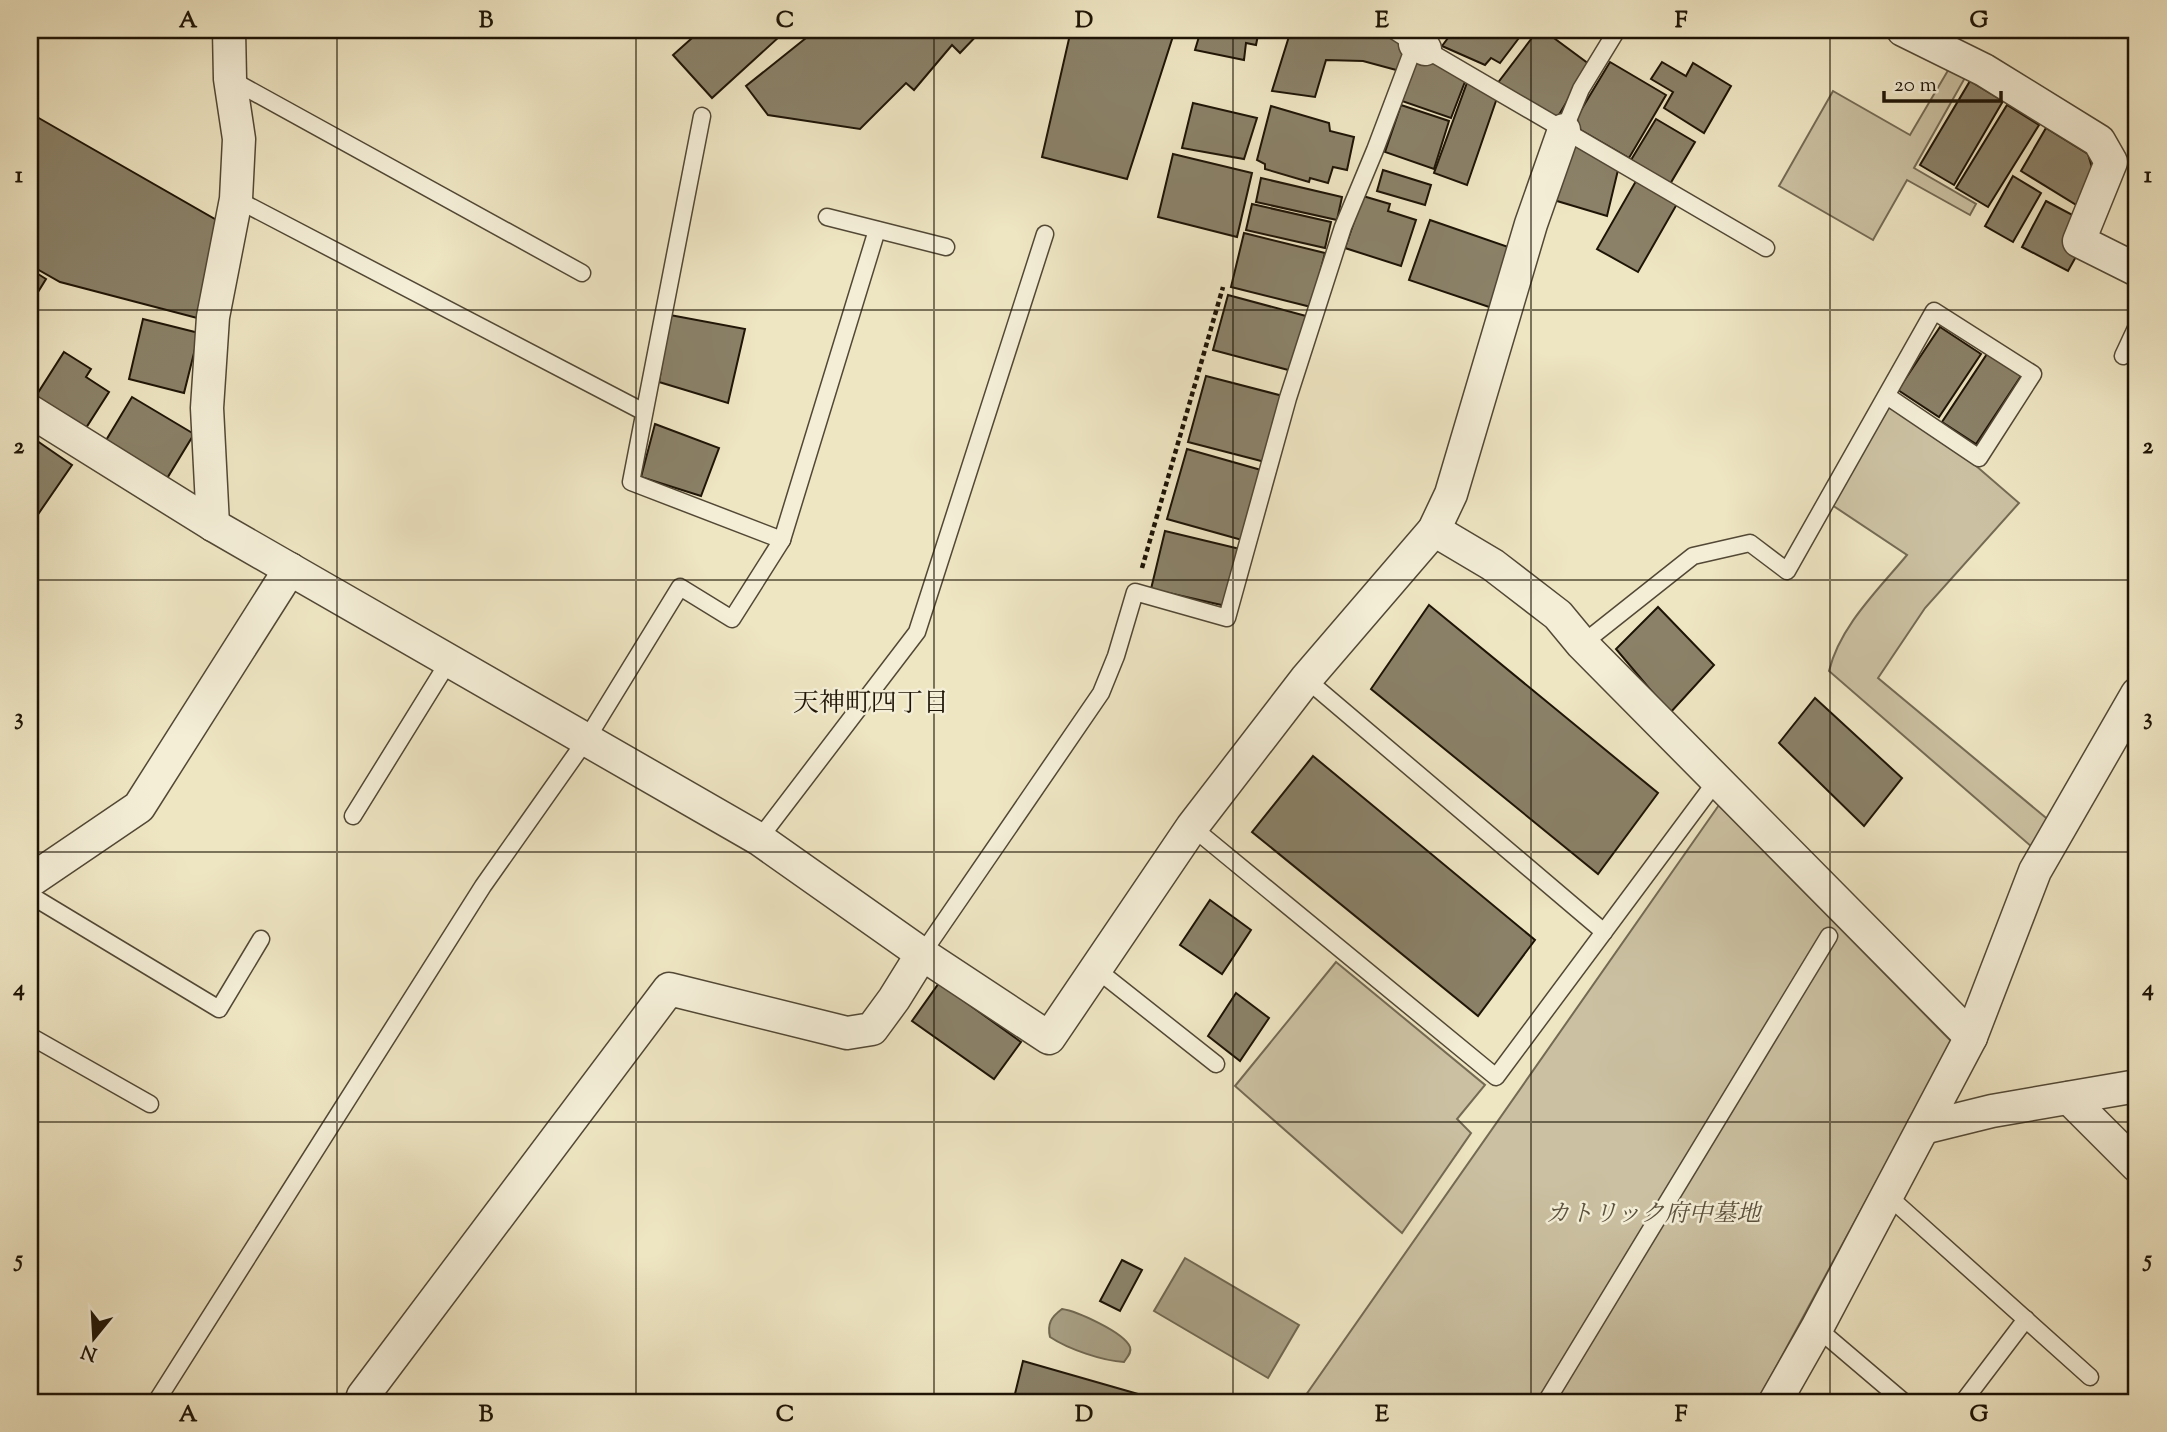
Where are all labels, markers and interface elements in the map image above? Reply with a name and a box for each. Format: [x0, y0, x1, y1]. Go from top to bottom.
text: A [179, 5, 198, 38]
text: B [479, 5, 494, 38]
text: C [776, 5, 794, 38]
text: D [1075, 5, 1093, 38]
text: E [1375, 5, 1389, 38]
text: F [1675, 5, 1688, 38]
text: G [1970, 5, 1989, 38]
scale bar [1884, 60, 2001, 104]
text: 20 m [1894, 71, 1937, 101]
text: 1 [15, 160, 23, 193]
text: 1 [2144, 160, 2152, 193]
text: 2 [14, 431, 25, 464]
text: 2 [2143, 431, 2154, 464]
district label: 天神町四丁目 [793, 686, 949, 723]
text: 3 [14, 702, 24, 735]
text: 3 [2143, 702, 2153, 735]
text: 4 [12, 973, 25, 1006]
text: 4 [2141, 973, 2154, 1006]
park label: カトリック府中墓地 [1545, 1198, 1764, 1232]
text: 5 [13, 1244, 23, 1277]
text: 5 [2142, 1244, 2152, 1277]
north arrow [60, 1302, 130, 1372]
text: N [78, 1337, 101, 1367]
text: A [179, 1399, 198, 1432]
text: B [479, 1399, 494, 1432]
text: C [776, 1399, 794, 1432]
text: D [1075, 1399, 1093, 1432]
text: E [1375, 1399, 1389, 1432]
text: F [1675, 1399, 1688, 1432]
text: G [1970, 1399, 1989, 1432]

